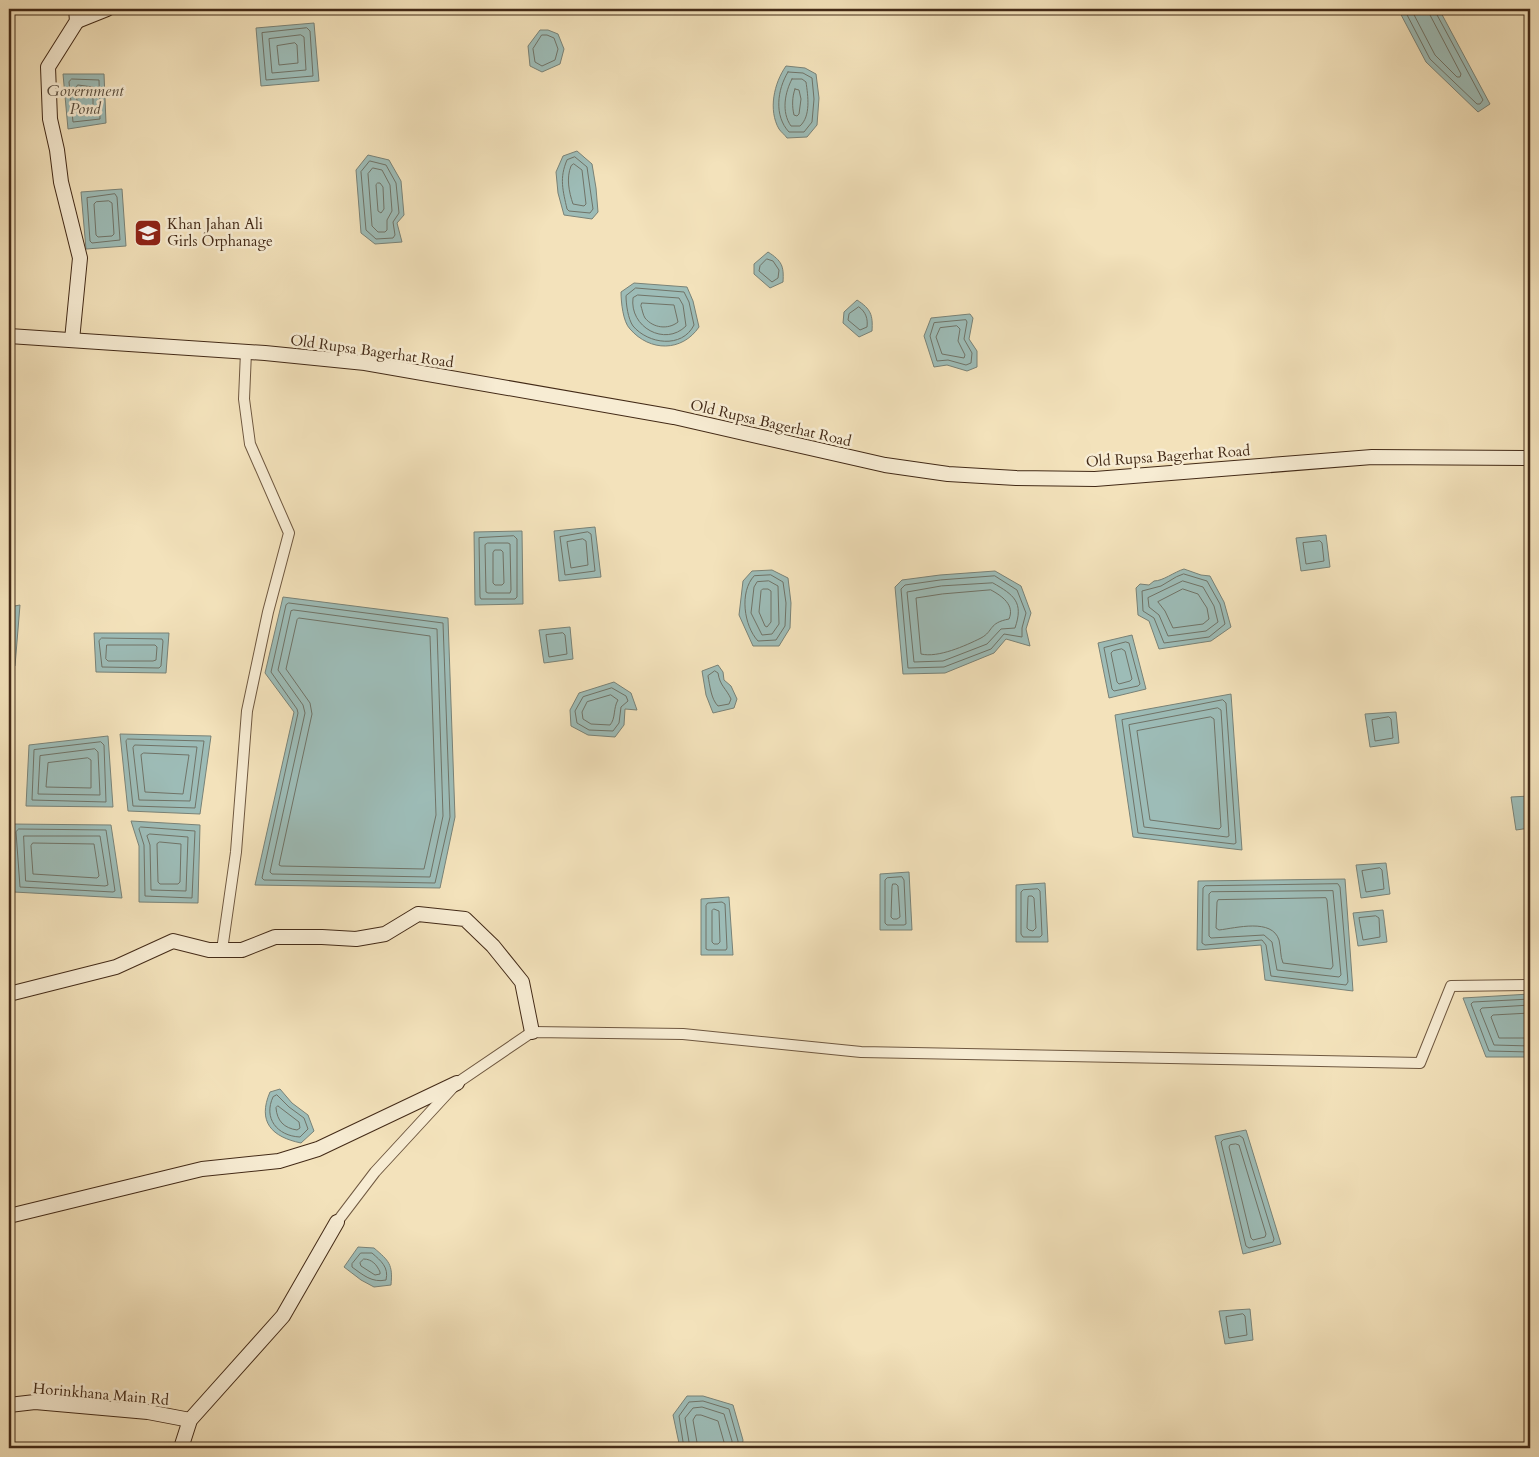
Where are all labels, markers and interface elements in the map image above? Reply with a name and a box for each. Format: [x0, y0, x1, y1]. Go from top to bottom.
water label: Government Pond [47, 80, 124, 120]
place label: Khan Jahan Ali Girls Orphanage [167, 214, 273, 251]
school or university icon: Khan Jahan Ali Girls Orphanage [133, 218, 163, 248]
street label: Old Rupsa Bagerhat Road [289, 330, 455, 372]
street label: Old Rupsa Bagerhat Road [688, 395, 854, 451]
street label: Old Rupsa Bagerhat Road [1085, 440, 1251, 472]
street label: Horinkhana Main Rd [32, 1378, 170, 1410]

